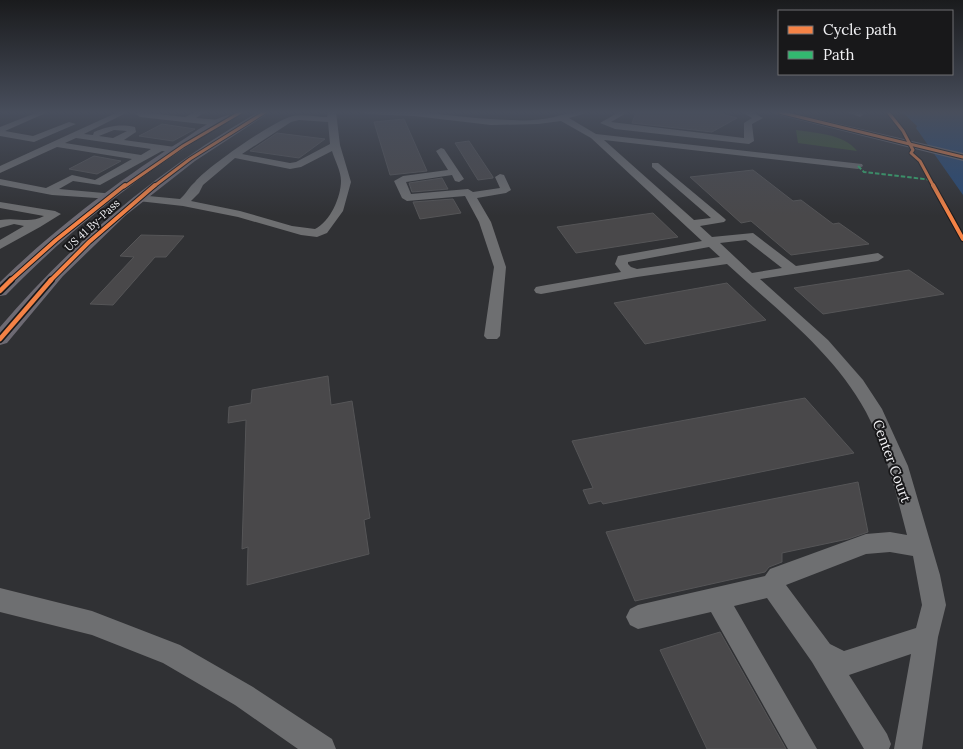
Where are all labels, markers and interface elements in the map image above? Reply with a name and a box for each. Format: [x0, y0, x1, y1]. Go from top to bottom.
legend [778, 10, 953, 75]
text: Cycle path [823, 20, 897, 39]
text: Path [823, 45, 854, 64]
street label: US 41 By-Pass [61, 196, 123, 254]
street label: Center Court [869, 417, 915, 505]

